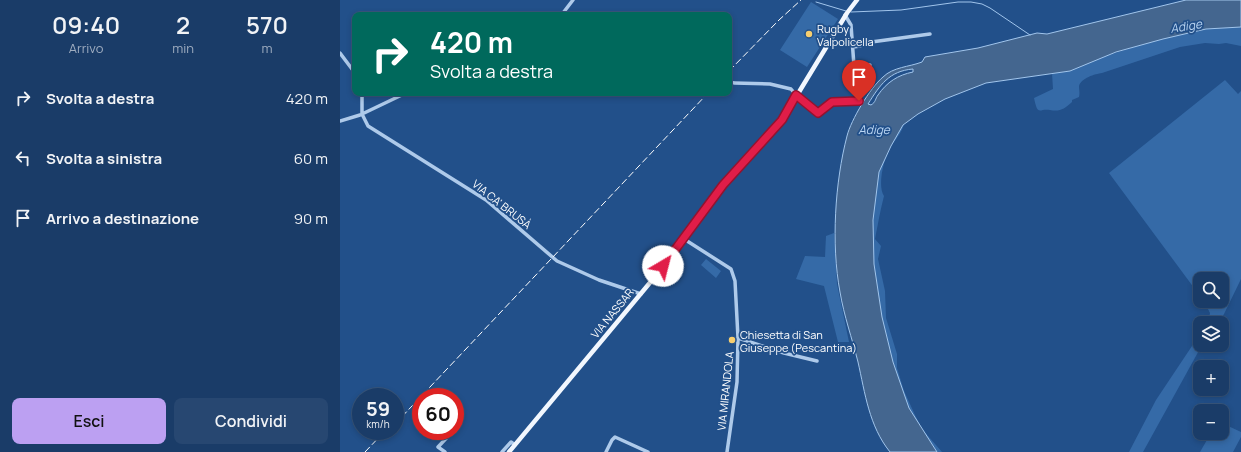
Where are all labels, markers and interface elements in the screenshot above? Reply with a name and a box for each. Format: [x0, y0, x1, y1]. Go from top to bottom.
text: 09:40 [52, 8, 120, 41]
text: 2 [176, 8, 190, 41]
text: 570 [246, 8, 288, 41]
water label: Adige [1169, 15, 1204, 37]
place label: Rugby Valpolicella [817, 21, 874, 49]
text: 420 m [430, 23, 513, 61]
icon: right [364, 28, 416, 80]
marker: Rugby Valpolicella [804, 29, 814, 39]
text: Arrivo [69, 39, 103, 57]
text: min [172, 39, 194, 57]
text: m [261, 39, 272, 57]
text: Svolta a destra [430, 59, 553, 83]
pin [842, 60, 876, 101]
icon: arrive [848, 66, 870, 88]
icon: right [12, 87, 34, 109]
text: Svolta a destra [46, 88, 154, 109]
text: 420 m [286, 88, 328, 109]
water label: Adige [858, 121, 891, 138]
icon: left [12, 147, 34, 169]
text: Svolta a sinistra [46, 148, 162, 169]
text: 60 m [294, 148, 328, 169]
street label: VIA CA' BRUSÀ [469, 176, 535, 232]
icon: arrive [12, 207, 34, 229]
text: Arrivo a destinazione [46, 208, 199, 229]
text: 90 m [294, 208, 328, 229]
position arrow [642, 245, 684, 287]
map controls [1193, 272, 1229, 440]
button: search [1193, 272, 1229, 308]
street label: VIA NASSAR [587, 285, 637, 341]
button: layers [1193, 316, 1229, 352]
place label: Chiesetta di San Giuseppe (Pescantina) [740, 327, 857, 355]
marker: Chiesetta di San Giuseppe (Pescantina) [727, 335, 737, 345]
street label: VIA MIRANDOLA [713, 351, 737, 431]
button: + [1193, 360, 1229, 396]
speed limit sign: 60 [412, 388, 464, 440]
text: 59 [366, 395, 390, 422]
button: Esci [12, 398, 166, 444]
button: Condividi [174, 398, 328, 444]
button: − [1193, 404, 1229, 440]
text: km/h [366, 417, 390, 431]

